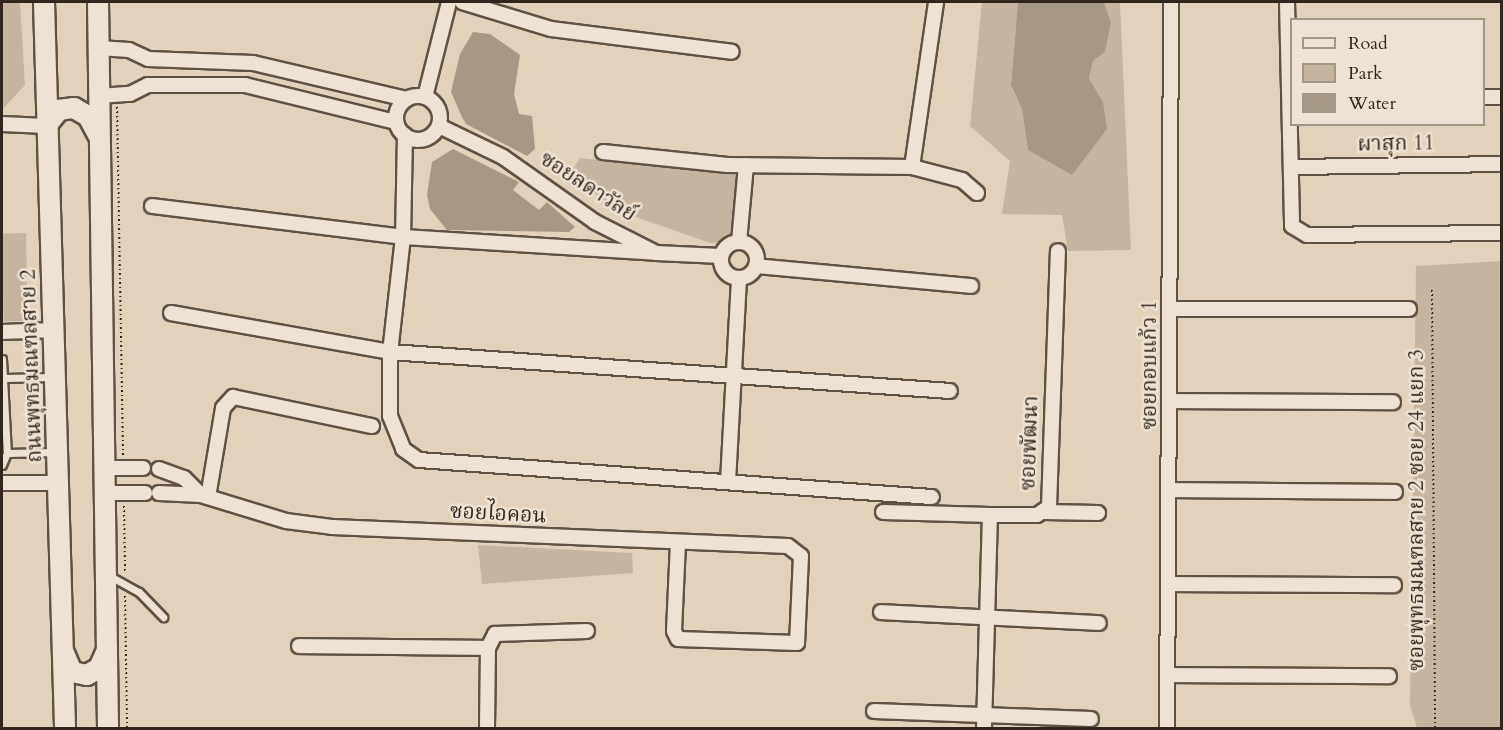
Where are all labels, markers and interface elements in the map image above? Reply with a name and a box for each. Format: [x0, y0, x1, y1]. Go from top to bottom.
legend [1290, 18, 1485, 126]
text: Road [1348, 31, 1388, 56]
text: Park [1348, 61, 1383, 86]
text: Water [1348, 91, 1396, 116]
street label: ผาสุก 11 [1357, 131, 1435, 157]
street label: ซอยลดาวัลย์ [535, 147, 641, 227]
street label: ถนนพุทธมณฑลสาย 2 [16, 269, 48, 463]
street label: ซอยกอบแก้ว 1 [1137, 300, 1163, 430]
street label: ซอยพุทธมณฑลสาย 2 ซอย 24 แยก 3 [1404, 349, 1430, 671]
street label: ซอยพัฒนา [1016, 395, 1044, 491]
street label: ซอยไอคอน [449, 499, 547, 529]

